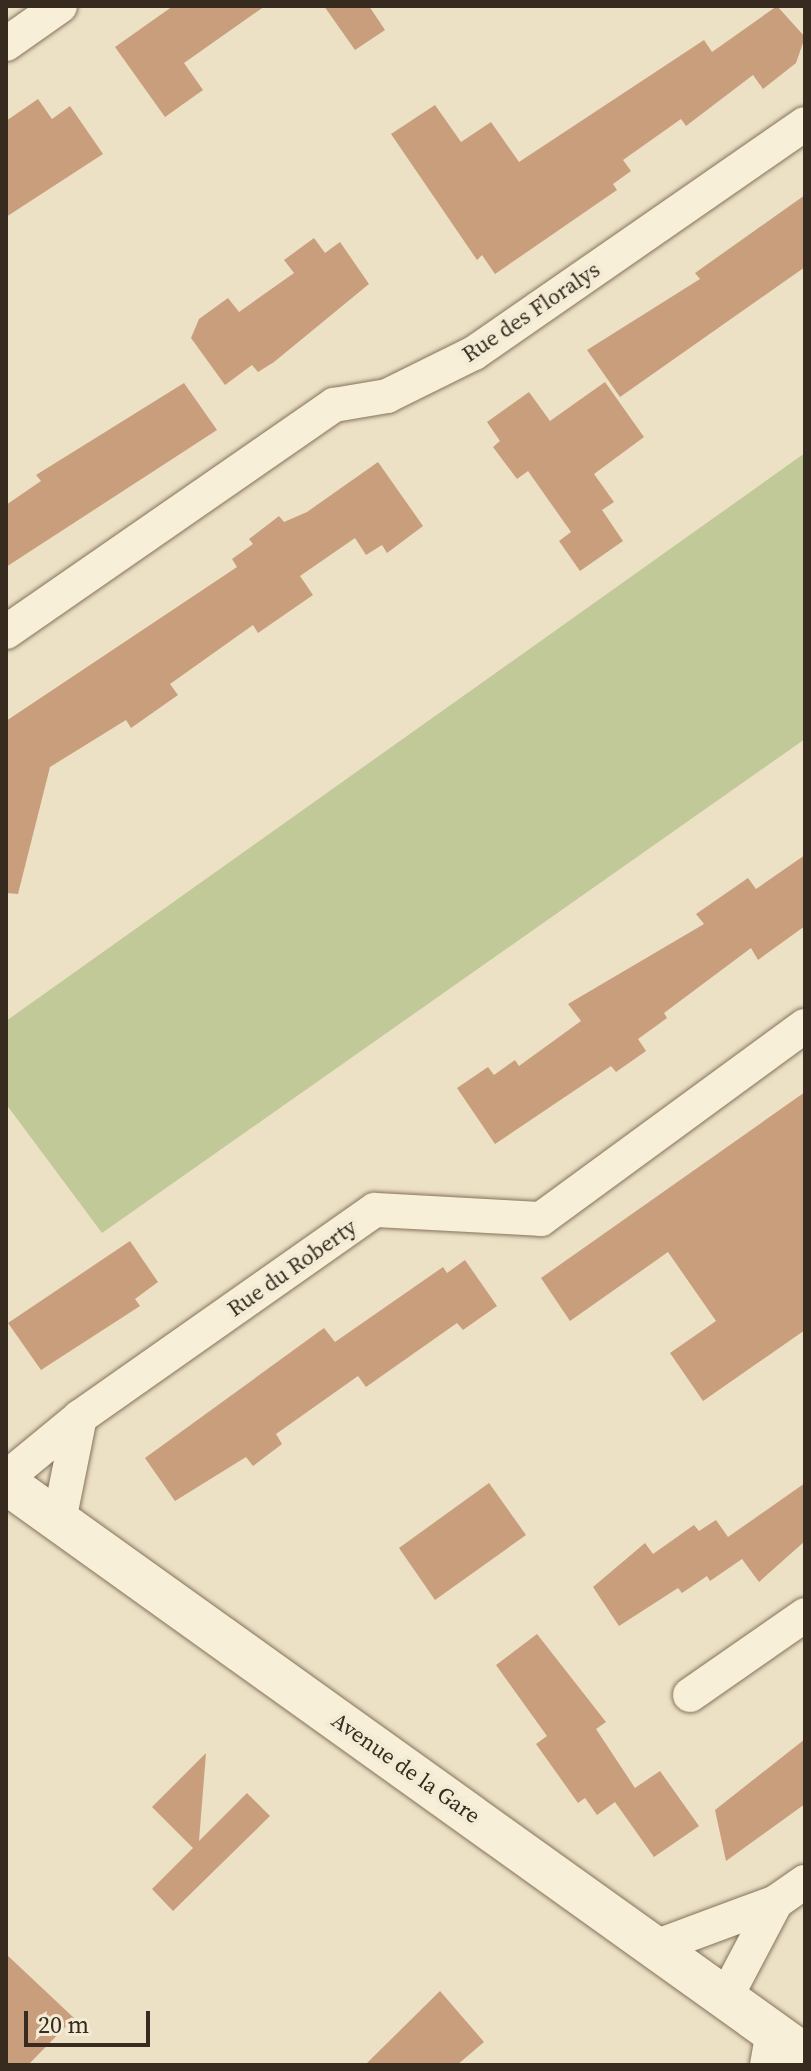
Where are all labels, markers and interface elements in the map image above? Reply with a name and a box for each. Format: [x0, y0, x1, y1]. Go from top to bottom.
street label: Rue des Floralys [457, 256, 605, 368]
street label: Rue du Roberty [222, 1214, 362, 1322]
street label: Avenue de la Gare [327, 1707, 485, 1829]
scale bar [28, 1995, 154, 2045]
text: 20 m [38, 2008, 89, 2041]

